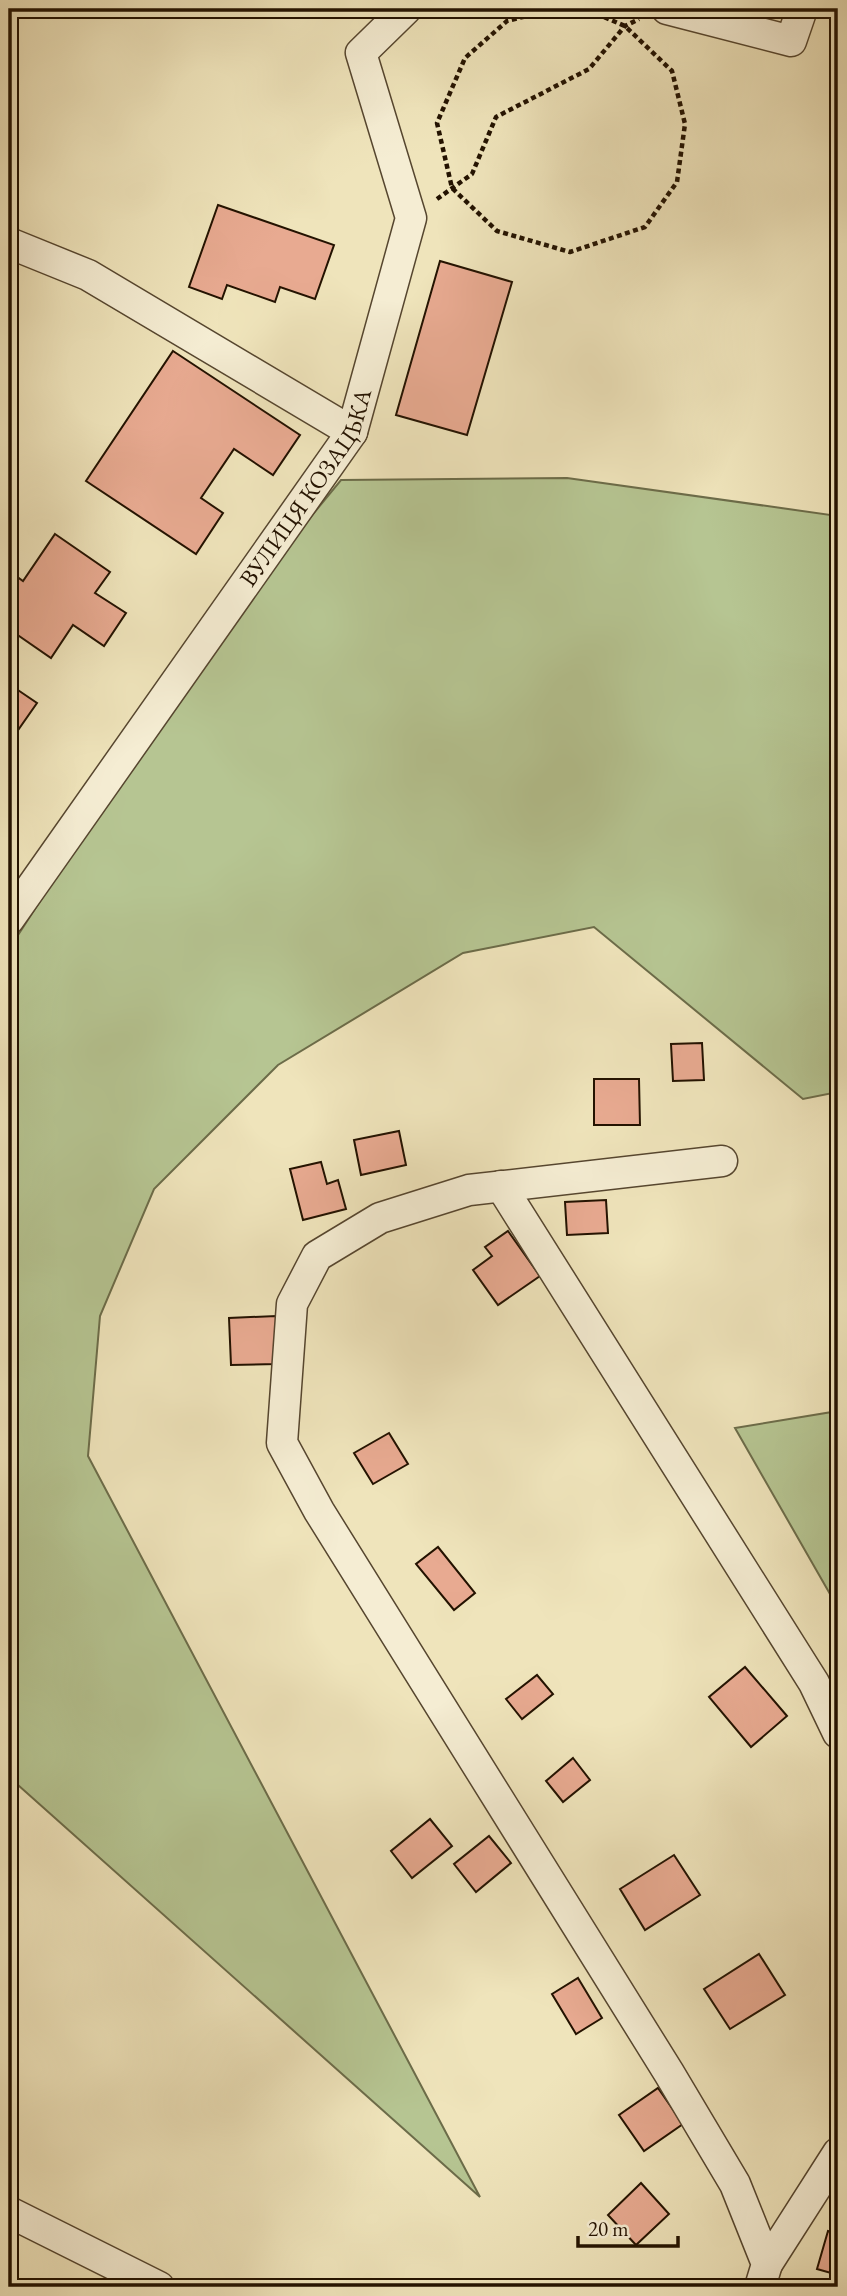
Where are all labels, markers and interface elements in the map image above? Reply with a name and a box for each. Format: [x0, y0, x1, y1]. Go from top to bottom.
street label: ВУЛИЦЯ КОЗАЦЬКА [232, 385, 378, 592]
scale bar [578, 2205, 677, 2249]
text: 20 m [588, 2215, 629, 2242]

